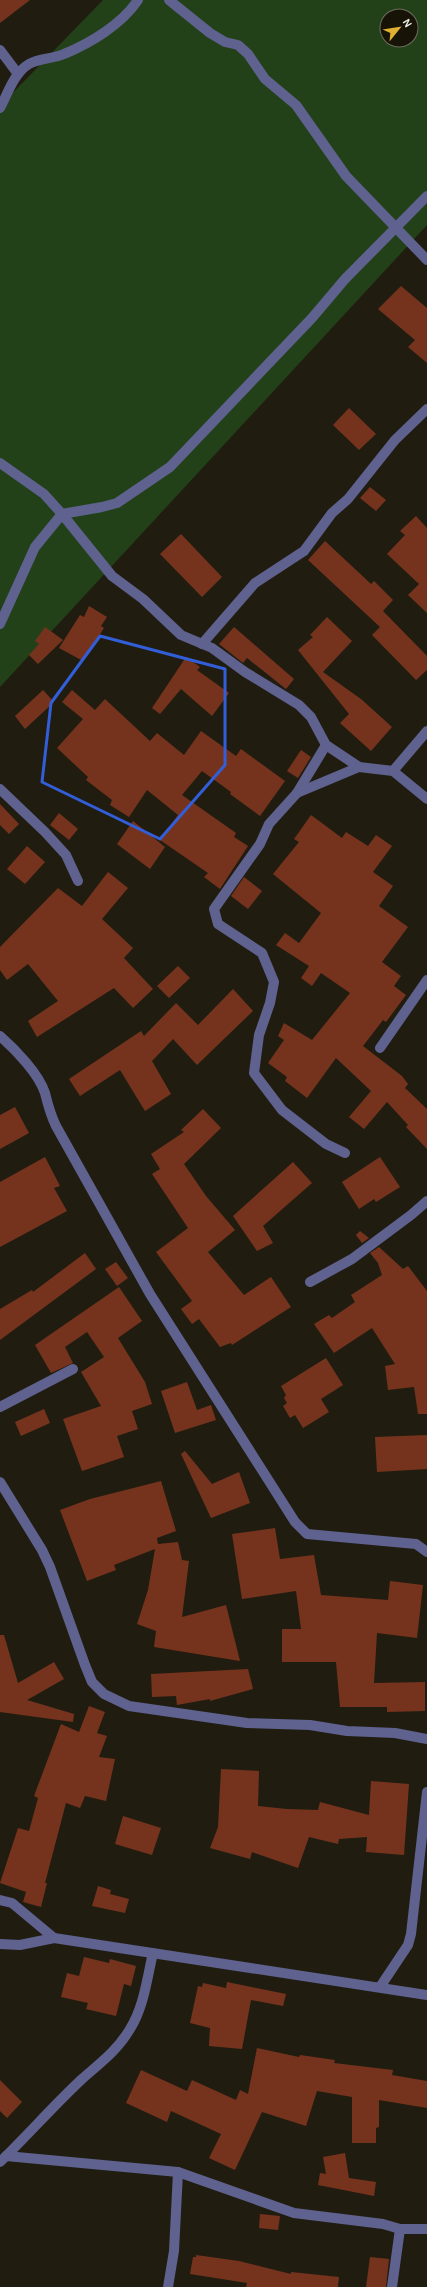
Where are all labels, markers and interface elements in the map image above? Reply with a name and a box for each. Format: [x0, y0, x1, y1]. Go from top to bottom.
north arrow [379, 8, 419, 48]
text: N [400, 17, 415, 30]

